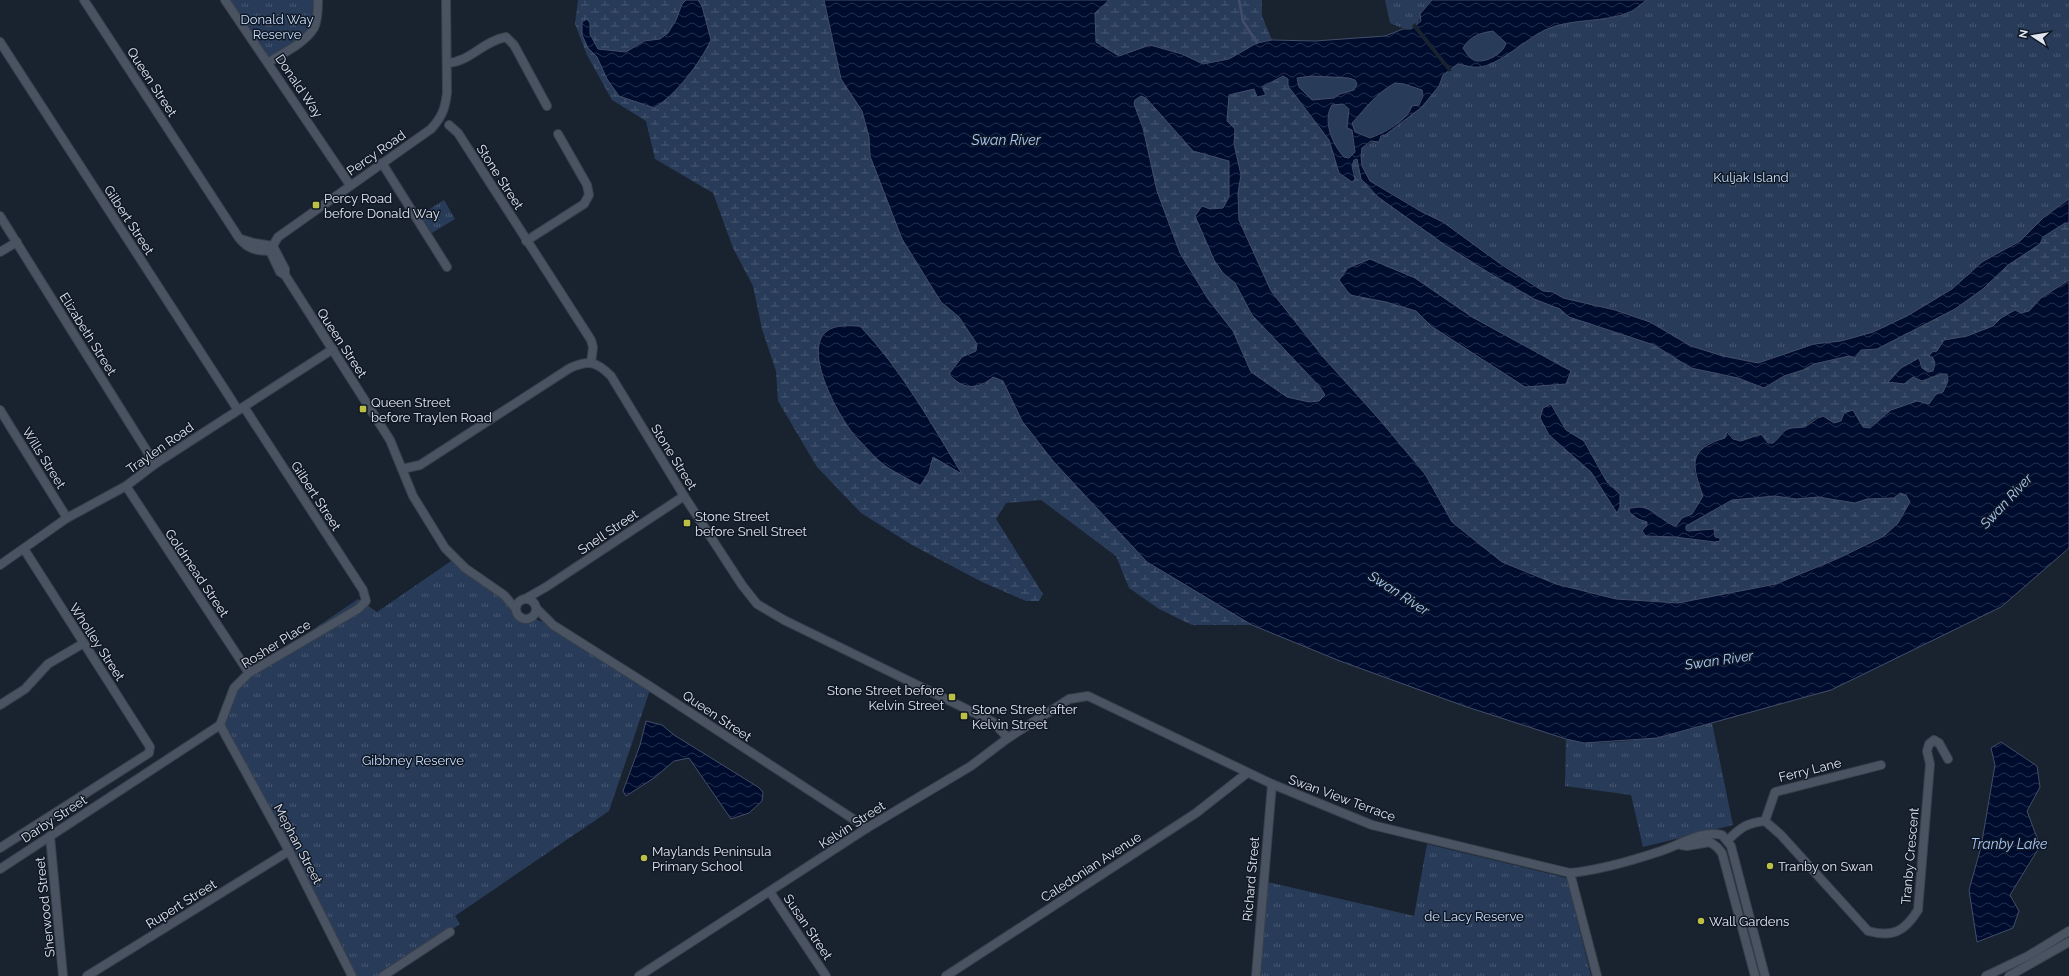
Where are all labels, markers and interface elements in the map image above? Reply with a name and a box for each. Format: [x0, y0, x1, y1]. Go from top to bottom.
park label: Donald Way Reserve [240, 12, 314, 42]
north arrow [2013, 16, 2053, 56]
text: N [2016, 29, 2031, 39]
street label: Queen Street [124, 45, 180, 120]
street label: Donald Way [272, 52, 326, 120]
street label: Percy Road [344, 127, 408, 179]
water label: Swan River [971, 132, 1042, 148]
street label: Stone Street [473, 142, 527, 213]
park label: Kuljak Island [1713, 170, 1789, 185]
street label: Gilbert Street [101, 183, 157, 258]
place label: Percy Road before Donald Way [324, 191, 440, 221]
marker: Percy Road before Donald Way [311, 200, 321, 210]
street label: Elizabeth Street [57, 290, 120, 379]
street label: Queen Street [314, 306, 370, 381]
place label: Queen Street before Traylen Road [371, 395, 492, 425]
marker: Queen Street before Traylen Road [358, 404, 368, 414]
street label: Traylen Road [124, 419, 196, 477]
street label: Stone Street [648, 422, 700, 493]
street label: Wills Street [19, 425, 69, 492]
street label: Gilbert Street [288, 459, 344, 534]
water label: Swan River [1976, 469, 2036, 532]
street label: Snell Street [575, 506, 641, 558]
place label: Stone Street before Snell Street [695, 509, 807, 539]
marker: Stone Street before Snell Street [682, 518, 692, 528]
street label: Goldmead Street [162, 526, 232, 620]
water label: Swan River [1365, 567, 1433, 619]
street label: Wholley Street [66, 600, 128, 684]
street label: Rosher Place [239, 617, 314, 671]
water label: Swan River [1683, 647, 1755, 673]
place label: Stone Street before Kelvin Street [827, 683, 945, 713]
street label: Queen Street [680, 688, 755, 745]
marker: Stone Street before Kelvin Street [947, 692, 957, 702]
place label: Stone Street after Kelvin Street [972, 702, 1078, 732]
marker: Stone Street after Kelvin Street [959, 711, 969, 721]
park label: Gibbney Reserve [362, 753, 464, 768]
street label: Ferry Lane [1777, 755, 1843, 785]
street label: Swan View Terrace [1286, 772, 1398, 824]
street label: Darby Street [19, 792, 90, 846]
street label: Kelvin Street [816, 798, 888, 852]
street label: Mephan Street [271, 801, 326, 887]
street label: Tranby Crescent [1898, 806, 1922, 905]
street label: Caledonian Avenue [1038, 829, 1144, 905]
street label: Richard Street [1240, 835, 1262, 922]
water label: Tranby Lake [1971, 836, 2048, 852]
place label: Maylands Peninsula Primary School [652, 844, 771, 874]
marker: Maylands Peninsula Primary School [639, 853, 649, 863]
street label: Sherwood Street [32, 855, 58, 958]
place label: Tranby on Swan [1778, 859, 1873, 874]
marker: Tranby on Swan [1765, 861, 1775, 871]
street label: Rupert Street [143, 876, 219, 932]
street label: Susan Street [781, 891, 836, 963]
park label: de Lacy Reserve [1424, 909, 1524, 924]
place label: Wall Gardens [1709, 914, 1789, 929]
marker: Wall Gardens [1696, 916, 1706, 926]

